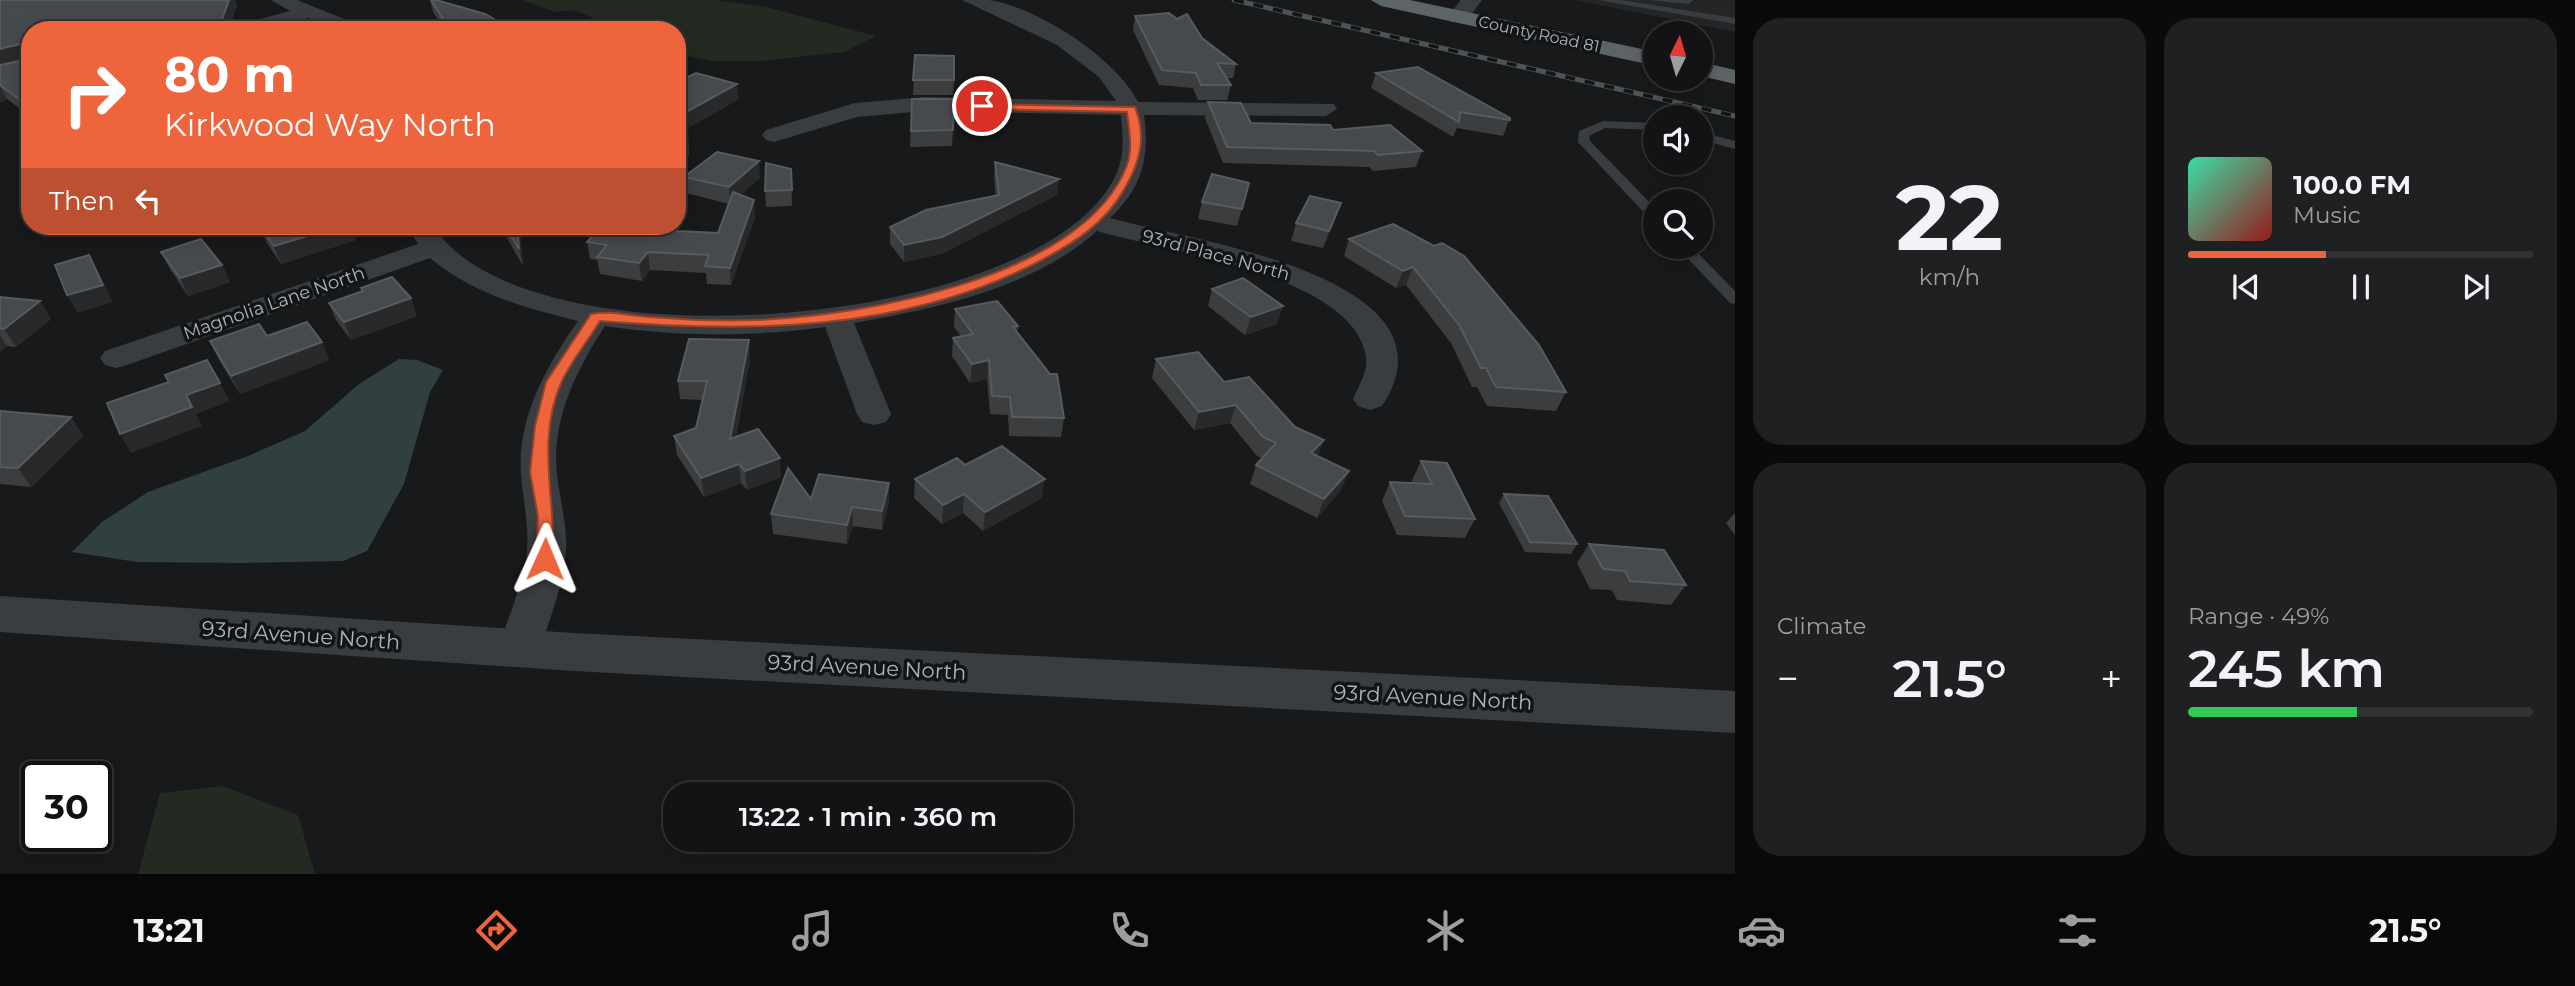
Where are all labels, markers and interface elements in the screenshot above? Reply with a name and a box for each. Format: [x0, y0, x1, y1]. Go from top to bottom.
street label: County Road 81 [1477, 12, 1601, 56]
north arrow [1643, 21, 1713, 91]
map controls [1643, 21, 1713, 259]
text: 80 m [164, 45, 295, 104]
icon: right [49, 49, 140, 140]
pin [952, 76, 1012, 136]
icon: arrive [963, 87, 1001, 125]
text: Kirkwood Way North [164, 105, 496, 144]
button: sound [1643, 105, 1713, 175]
text: 22 [1896, 162, 2003, 273]
text: 100.0 FM [2293, 169, 2411, 201]
icon: left [129, 182, 167, 220]
text: Then [49, 185, 115, 217]
button: search [1643, 189, 1713, 259]
text: Music [2293, 201, 2361, 229]
street label: 93rd Place North [1140, 225, 1292, 285]
street label: Magnolia Lane North [180, 262, 368, 344]
text: km/h [1919, 263, 1980, 291]
icon: previous [2227, 268, 2265, 306]
icon: pause [2342, 268, 2380, 306]
icon: next [2457, 268, 2495, 306]
position arrow [508, 522, 582, 596]
text: Range · 49% [2188, 602, 2329, 630]
text: Climate [1777, 612, 1866, 640]
street label: 93rd Avenue North [201, 616, 401, 654]
text: 245 km [2188, 637, 2385, 700]
text: 21.5° [1892, 647, 2007, 710]
street label: 93rd Avenue North [767, 649, 967, 685]
text: − [1777, 655, 1799, 702]
text: + [2100, 655, 2122, 702]
street label: 93rd Avenue North [1333, 679, 1533, 715]
speed limit sign: 30 [21, 761, 112, 852]
text: 13:22 · 1 min · 360 m [739, 801, 997, 833]
icon: directions [472, 906, 521, 955]
icon: music [788, 906, 837, 955]
icon: phone [1105, 906, 1154, 955]
icon: climate [1421, 906, 1470, 955]
icon: car [1737, 906, 1786, 955]
icon: filters [2053, 906, 2102, 955]
text: 13:21 [134, 911, 205, 950]
text: 21.5° [2369, 911, 2441, 950]

